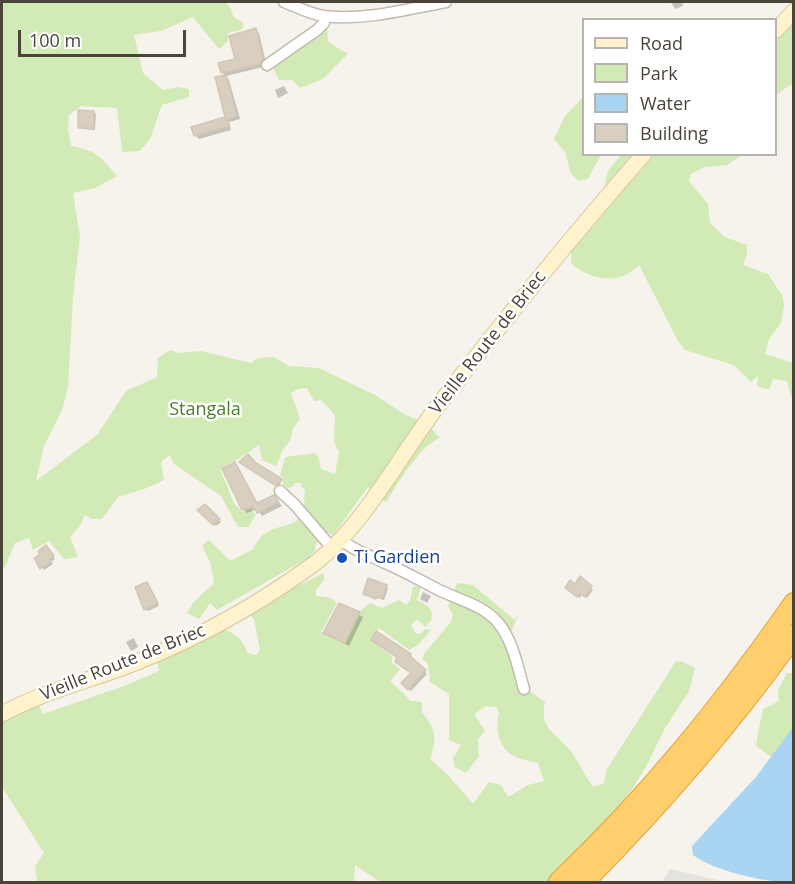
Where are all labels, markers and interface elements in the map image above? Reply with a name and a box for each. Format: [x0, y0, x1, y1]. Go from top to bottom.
scale bar [21, 18, 189, 56]
legend [582, 18, 777, 156]
text: 100 m [29, 28, 81, 52]
text: Road [640, 31, 683, 55]
text: Park [640, 61, 678, 85]
text: Water [640, 91, 691, 115]
text: Building [640, 121, 708, 145]
street label: Vieille Route de Briec [425, 267, 551, 419]
park label: Stangala [169, 399, 241, 421]
place label: Ti Gardien [354, 547, 440, 569]
marker: Ti Gardien [335, 551, 349, 565]
street label: Vieille Route de Briec [37, 620, 209, 706]

